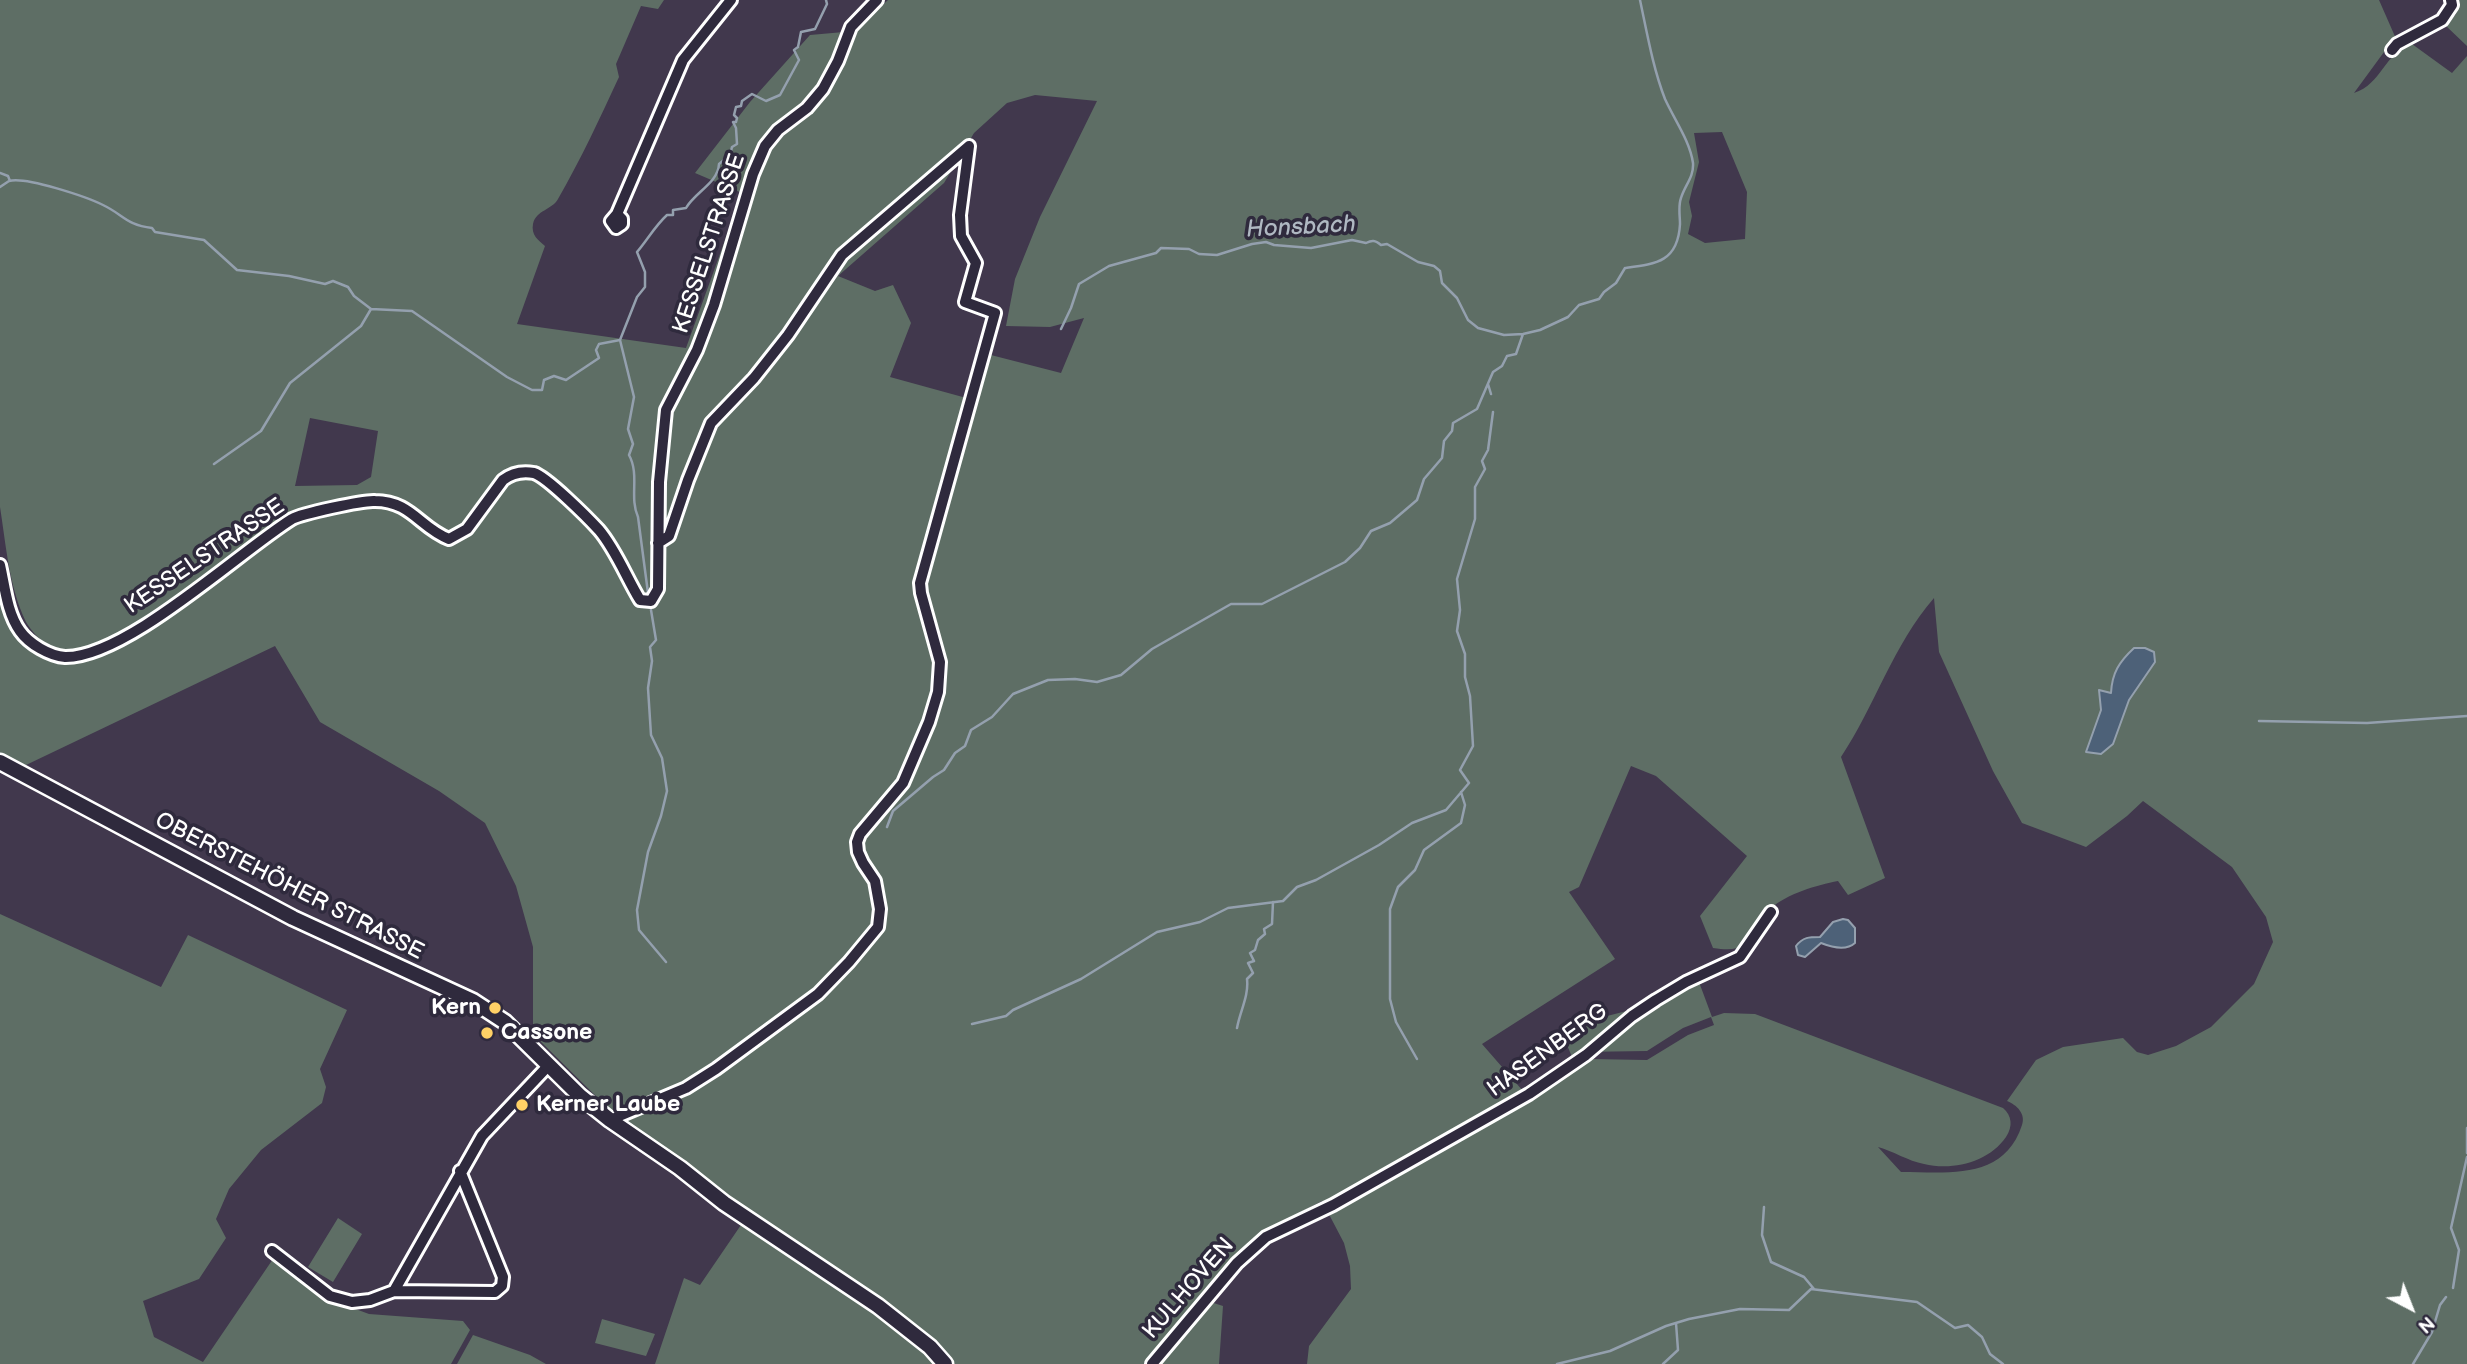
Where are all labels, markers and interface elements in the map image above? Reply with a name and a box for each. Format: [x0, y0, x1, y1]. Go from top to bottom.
street label: KESSELSTRASSE [668, 151, 752, 337]
water label: Honsbach [1245, 211, 1357, 245]
street label: KESSELSTRASSE [120, 493, 290, 621]
street label: OBERSTEHÖHER STRASSE [150, 807, 428, 967]
place label: Kern [431, 994, 481, 1022]
street label: HASENBERG [1483, 998, 1613, 1104]
marker: Kern [487, 1000, 503, 1016]
place label: Cassone [501, 1019, 592, 1047]
marker: Cassone [479, 1025, 495, 1041]
place label: Kerner Laube [536, 1091, 680, 1119]
marker: Kerner Laube [514, 1097, 530, 1113]
street label: KULHOVEN [1137, 1233, 1241, 1345]
north arrow [2376, 1273, 2446, 1343]
text: N [2412, 1311, 2438, 1337]

